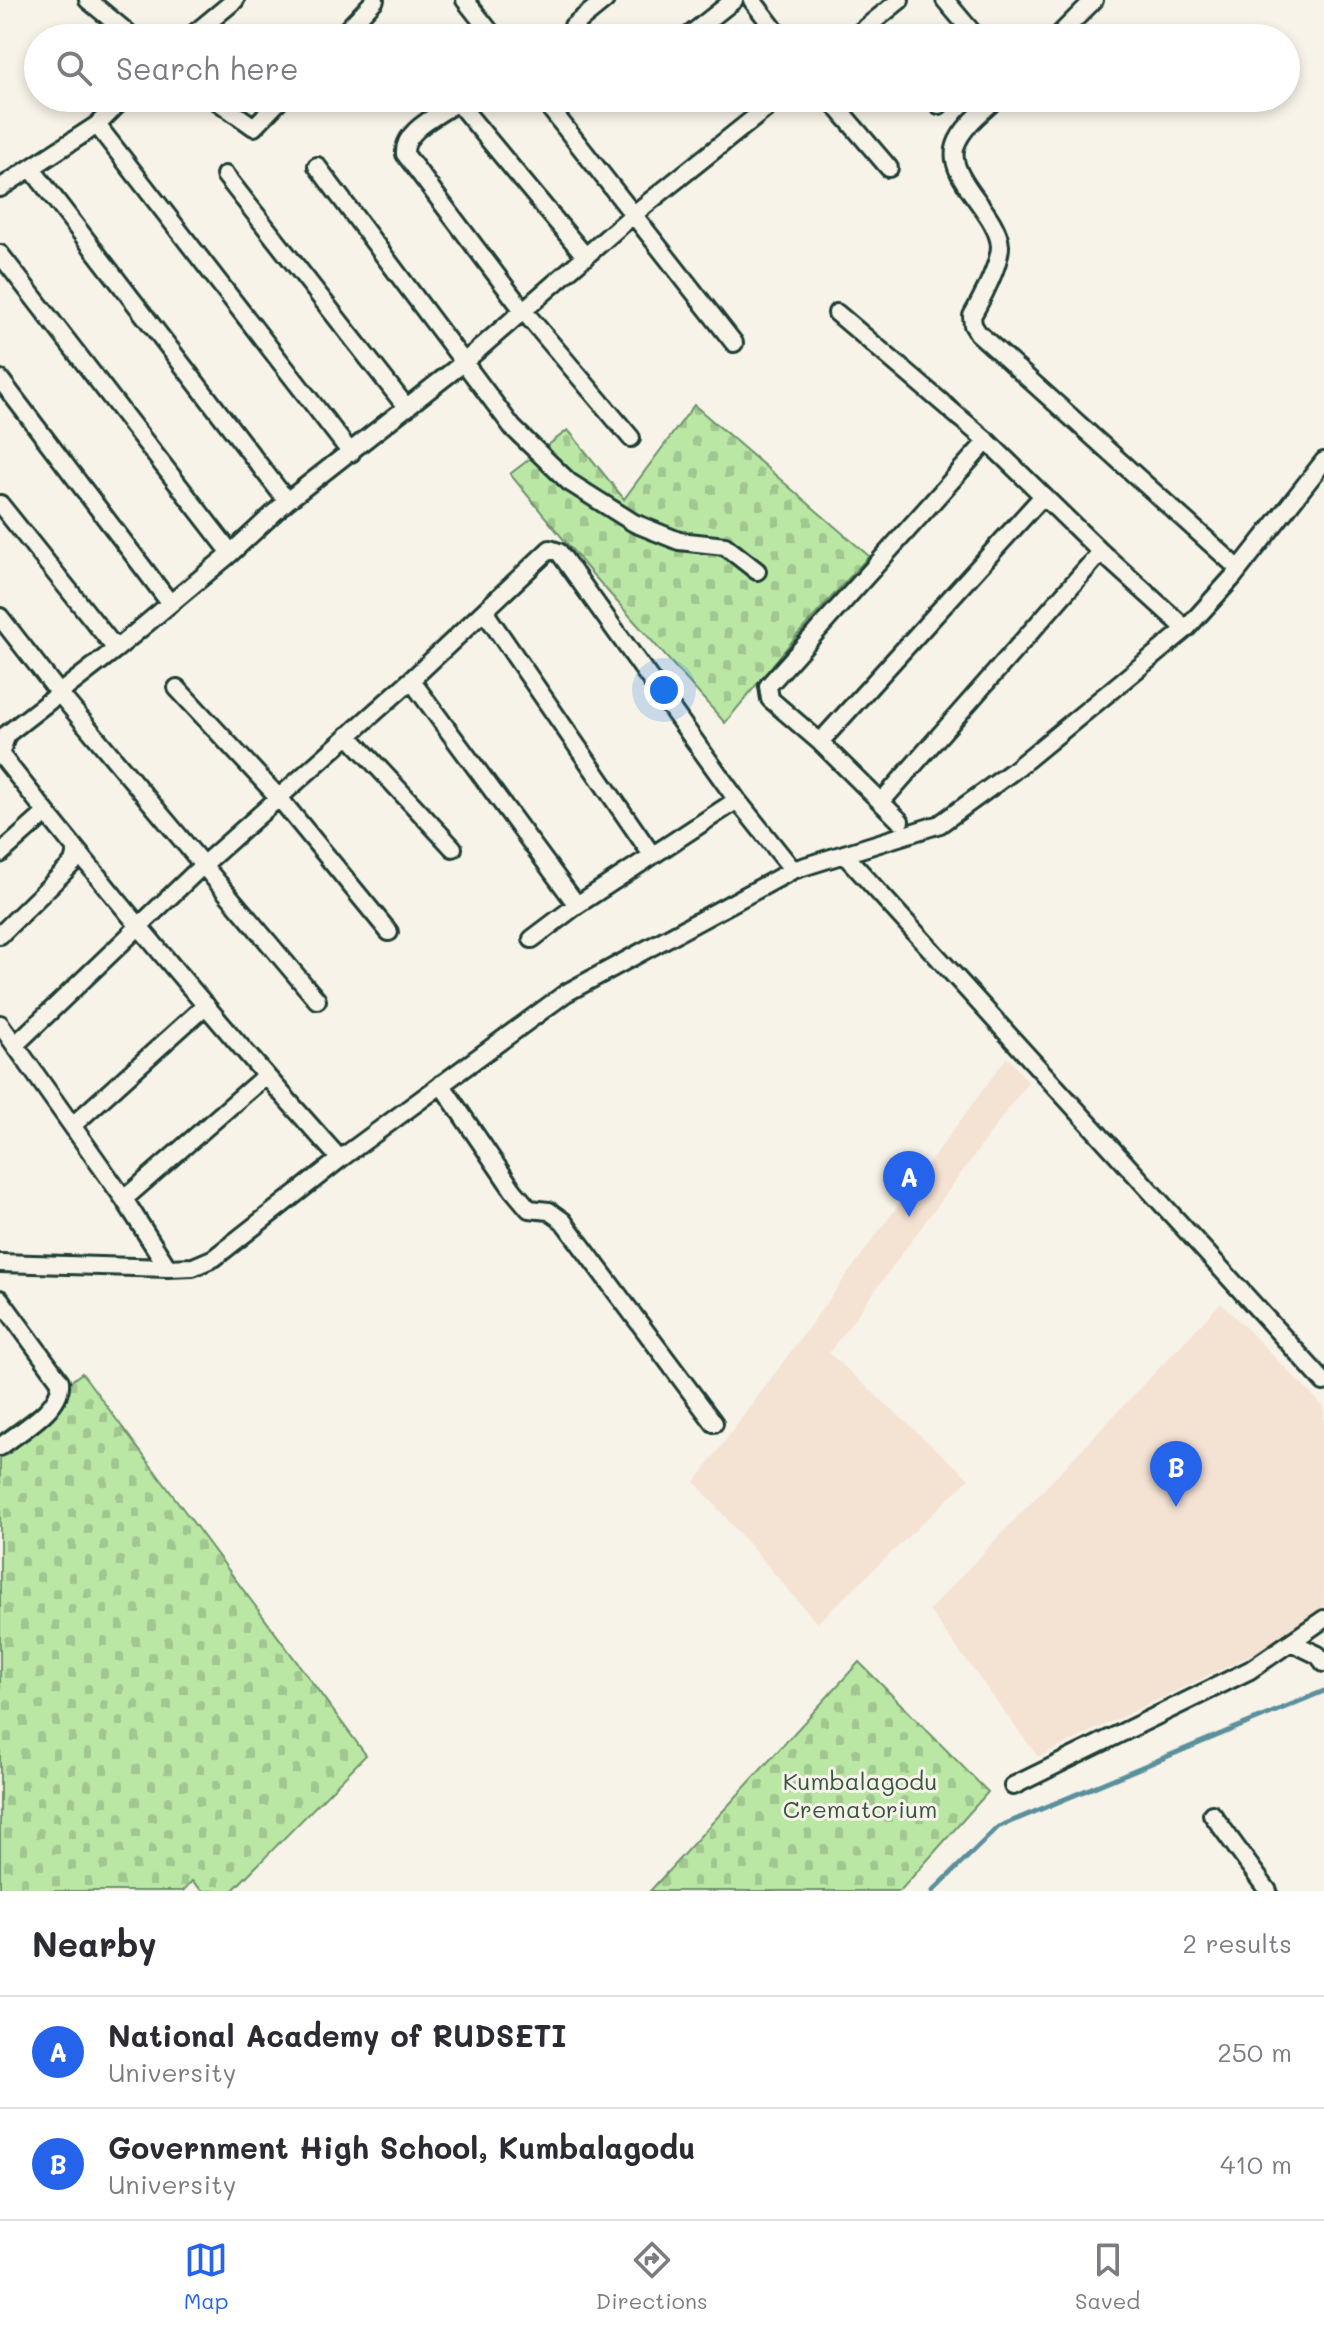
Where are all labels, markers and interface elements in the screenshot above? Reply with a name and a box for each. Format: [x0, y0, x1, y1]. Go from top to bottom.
search box [24, 24, 1300, 112]
icon: search [52, 46, 96, 90]
text: Search here [116, 48, 299, 88]
your location [644, 670, 684, 710]
pin: A [883, 1151, 935, 1217]
pin: B [1150, 1441, 1202, 1507]
park label: Kumbalagodu Crematorium [783, 1765, 937, 1824]
text: Nearby [32, 1921, 157, 1966]
text: 2 results [1183, 1926, 1292, 1960]
text: National Academy of RUDSETI [108, 2015, 567, 2055]
text: A [49, 2035, 67, 2069]
text: 250 m [1217, 2035, 1292, 2069]
text: University [108, 2055, 236, 2089]
text: Government High School, Kumbalagodu [108, 2127, 695, 2167]
text: B [49, 2147, 67, 2181]
text: 410 m [1220, 2147, 1292, 2181]
text: University [108, 2167, 236, 2201]
tab: Map [184, 2238, 229, 2315]
tab: Directions [596, 2238, 708, 2315]
tab: Saved [1075, 2238, 1140, 2315]

